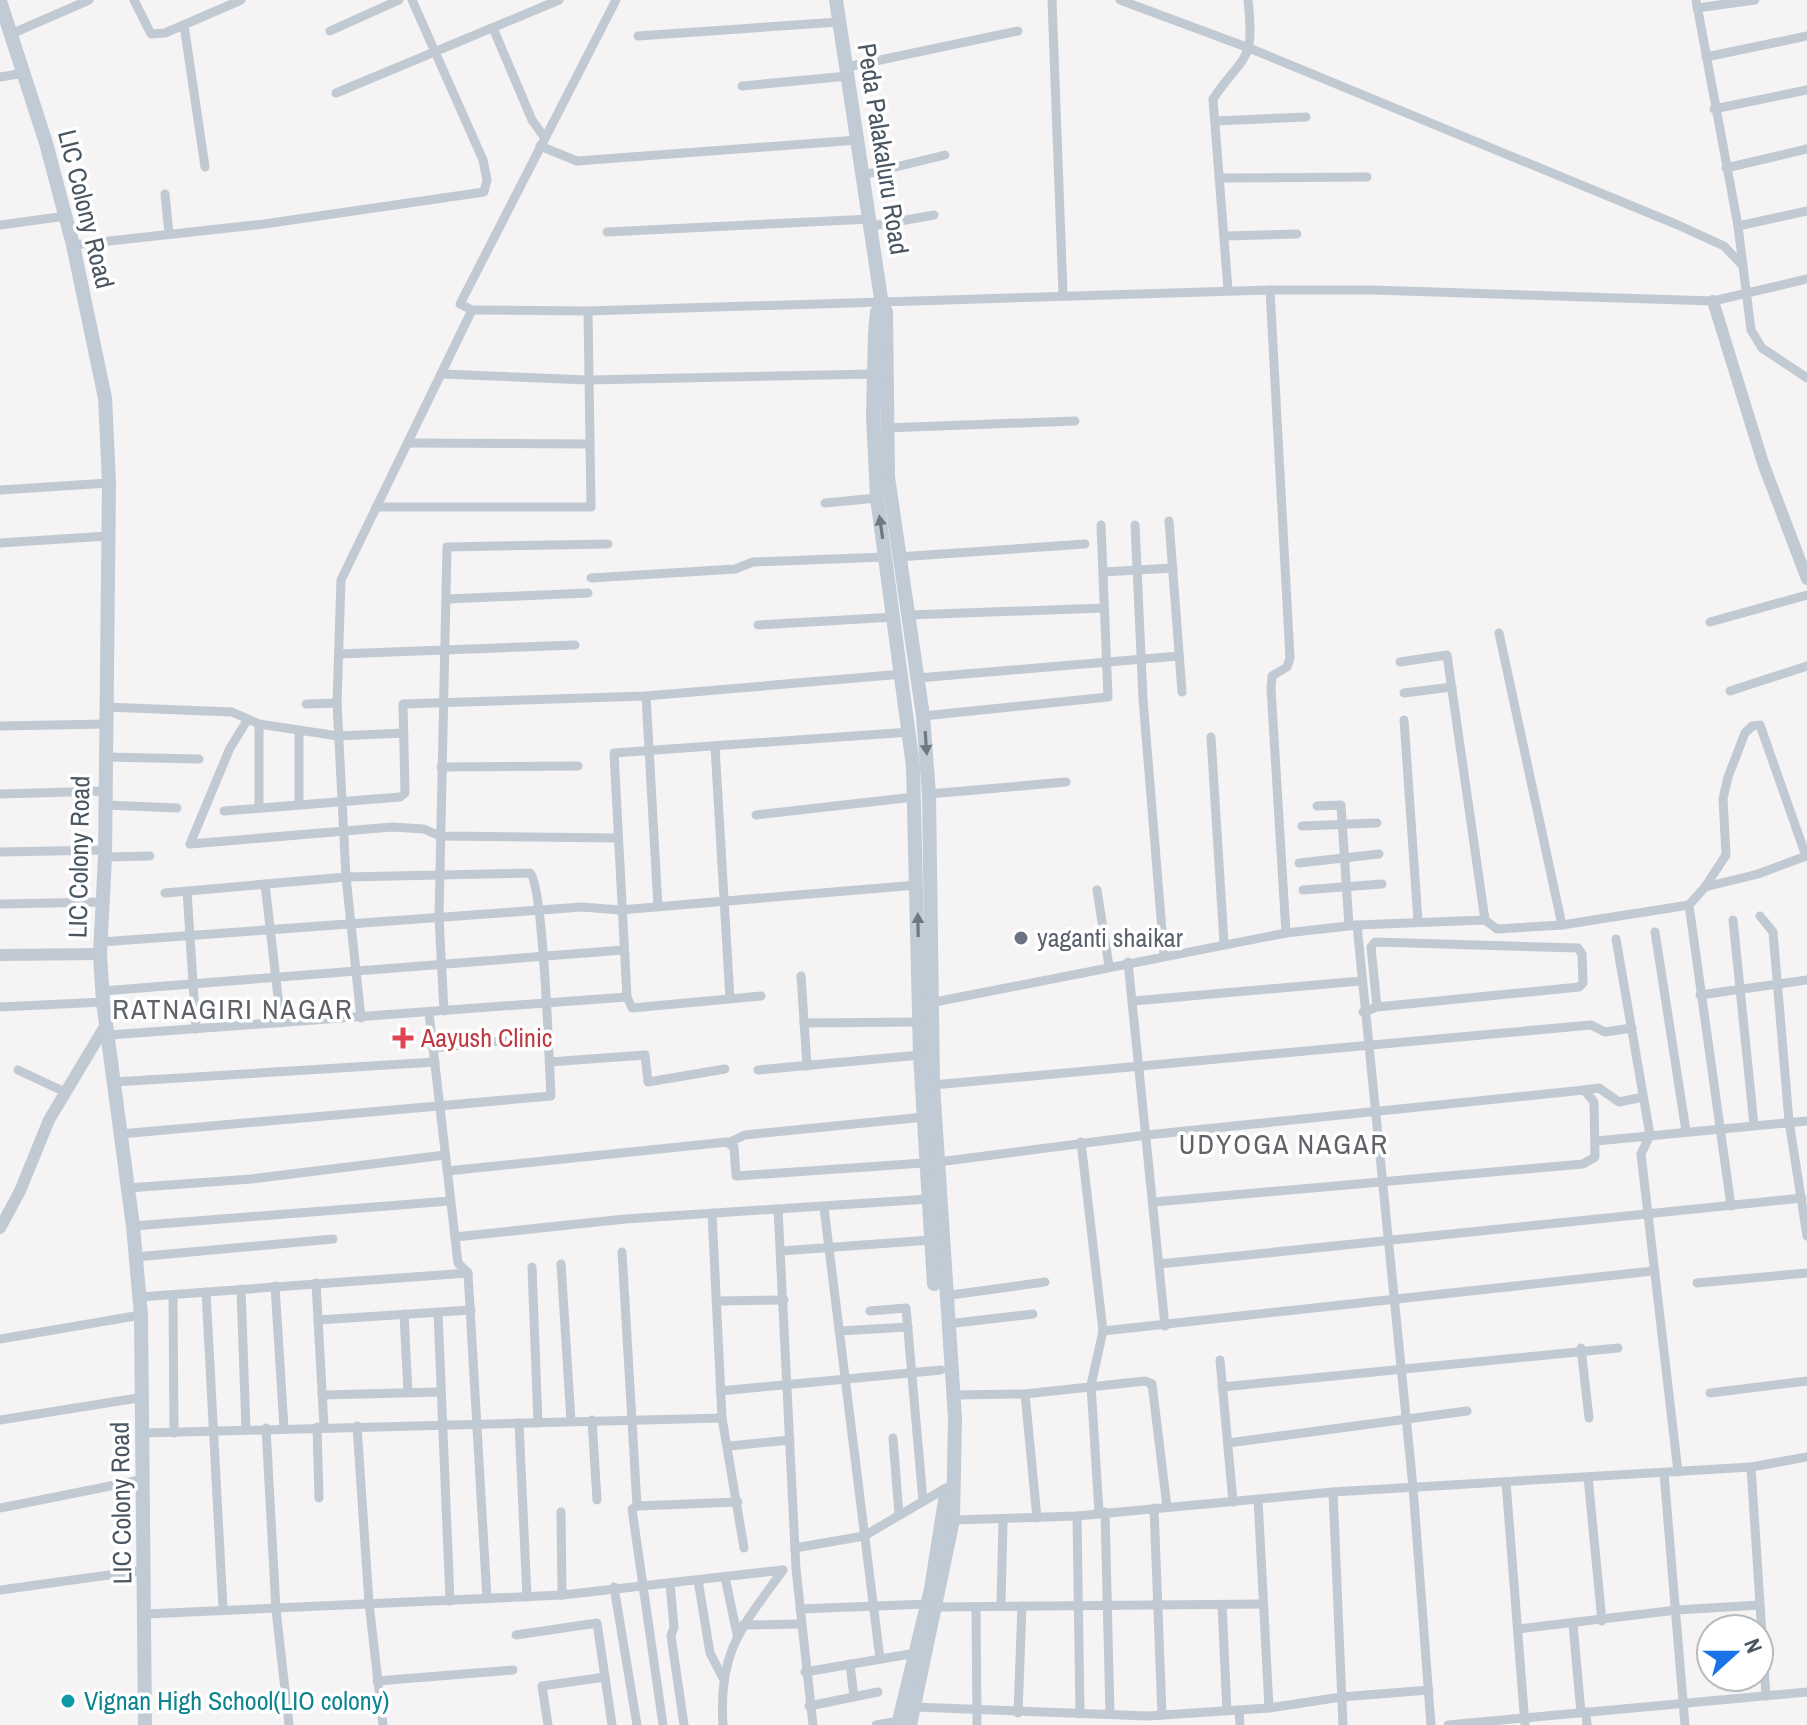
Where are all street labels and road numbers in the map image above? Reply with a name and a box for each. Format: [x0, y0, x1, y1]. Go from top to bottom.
street label: Peda Palakaluru Road [850, 41, 917, 257]
street label: LIC Colony Road [50, 126, 123, 292]
street label: LIC Colony Road [60, 776, 97, 938]
street label: LIC Colony Road [102, 1422, 139, 1584]

